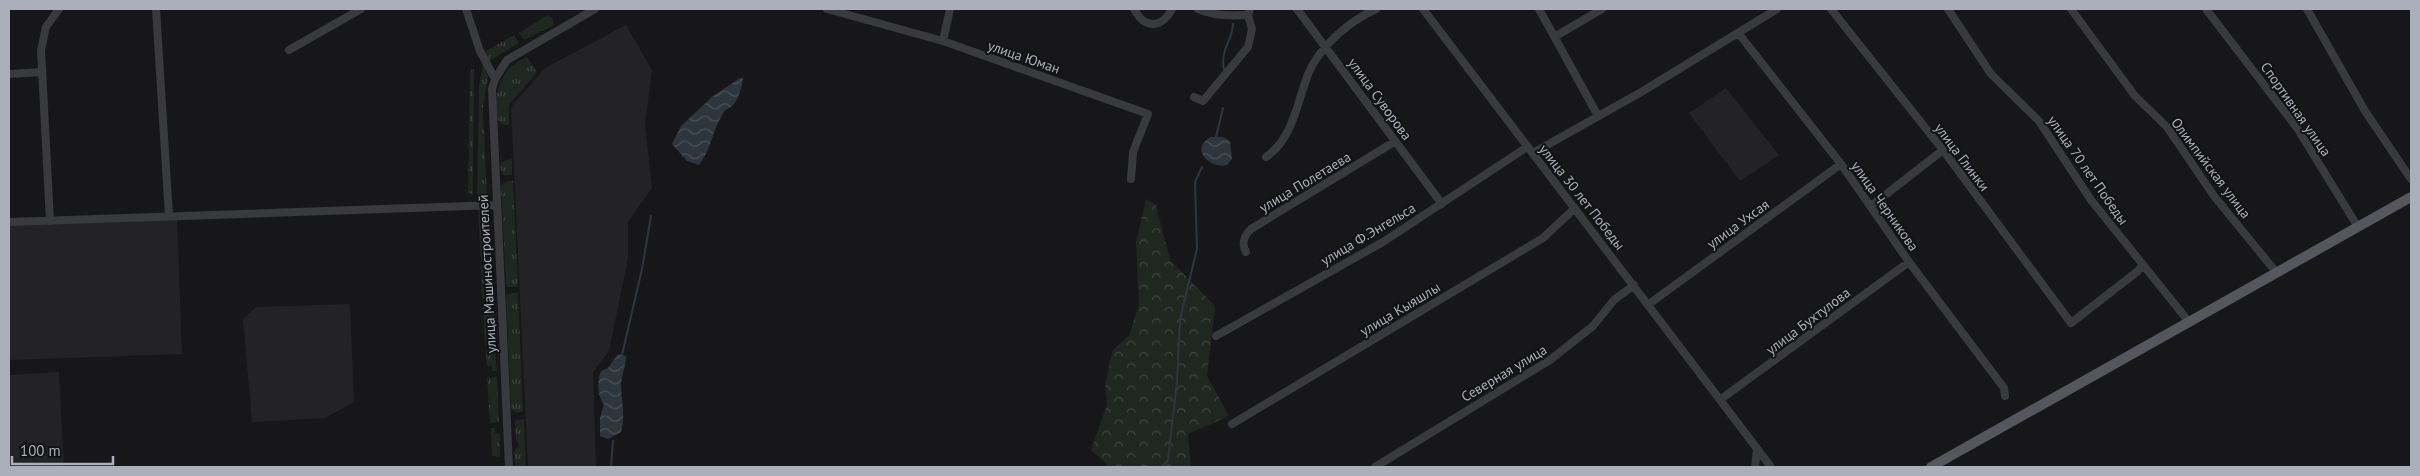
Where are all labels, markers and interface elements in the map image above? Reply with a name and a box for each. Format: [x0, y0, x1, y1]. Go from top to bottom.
street label: улица Юман [985, 36, 1063, 78]
street label: улица Суворова [1344, 54, 1416, 144]
street label: Спортивная улица [2257, 58, 2335, 160]
street label: улица 70 лет Победы [2044, 112, 2132, 228]
street label: Олимпийская улица [2167, 114, 2255, 222]
street label: улица Глинки [1931, 119, 1993, 195]
street label: улица 30 лет Победы [1535, 141, 1629, 253]
street label: улица Полетаева [1256, 148, 1354, 216]
street label: улица Черникова [1847, 158, 1923, 254]
street label: улица Машиностроителей [474, 194, 500, 354]
street label: улица Ухсая [1703, 195, 1773, 253]
street label: улица Ф.Энгельса [1317, 199, 1419, 269]
street label: улица Кыяшлы [1357, 278, 1443, 340]
street label: улица Бухтулова [1762, 283, 1854, 359]
street label: Северная улица [1458, 340, 1550, 406]
scale bar [12, 434, 114, 466]
text: 100 m [20, 441, 61, 460]

